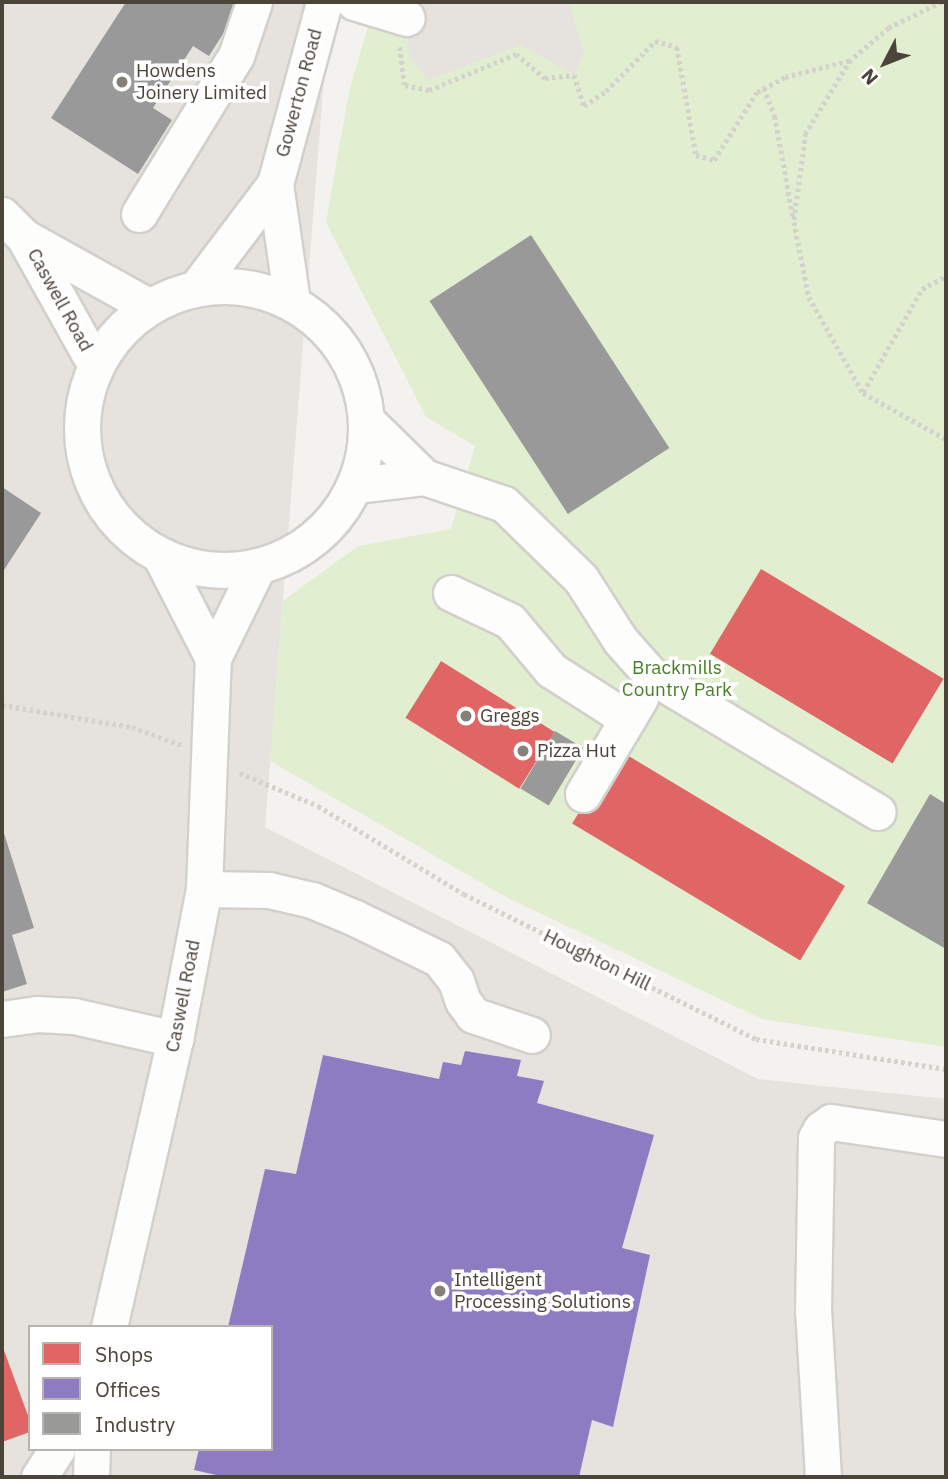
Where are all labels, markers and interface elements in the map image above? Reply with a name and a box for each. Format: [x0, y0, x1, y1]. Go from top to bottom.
street label: Gowerton Road [271, 26, 327, 160]
north arrow [850, 28, 920, 98]
place label: Howdens Joinery Limited [136, 60, 267, 104]
text: N [856, 64, 883, 90]
marker: Howdens Joinery Limited [114, 74, 130, 90]
street label: Caswell Road [22, 244, 98, 356]
park label: Brackmills Country Park [622, 657, 732, 701]
place label: Greggs [480, 705, 540, 727]
marker: Greggs [458, 708, 474, 724]
place label: Pizza Hut [537, 740, 616, 762]
marker: Pizza Hut [515, 743, 531, 759]
street label: Houghton Hill [540, 924, 654, 996]
street label: Caswell Road [161, 938, 205, 1054]
place label: Intelligent Processing Solutions [454, 1269, 631, 1313]
marker: Intelligent Processing Solutions [432, 1283, 448, 1299]
legend [28, 1325, 273, 1451]
text: Shops [95, 1340, 153, 1368]
text: Offices [95, 1375, 161, 1403]
text: Industry [95, 1410, 175, 1438]

